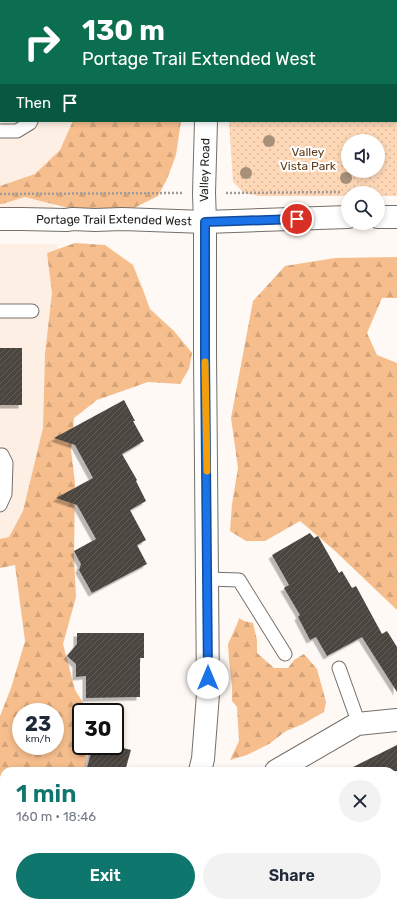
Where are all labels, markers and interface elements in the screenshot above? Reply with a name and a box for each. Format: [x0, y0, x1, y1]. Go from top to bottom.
text: 130 m [82, 14, 165, 47]
icon: right [16, 16, 68, 68]
text: Portage Trail Extended West [82, 48, 316, 70]
icon: arrive [59, 92, 81, 114]
text: Then [16, 94, 51, 112]
map controls [341, 134, 385, 230]
button: sound [341, 134, 385, 178]
street label: Valley Road [197, 138, 213, 202]
park label: Valley Vista Park [280, 145, 337, 173]
button: search [341, 186, 385, 230]
pin [280, 202, 314, 236]
icon: arrive [286, 208, 308, 230]
street label: Portage Trail Extended West [36, 212, 192, 229]
position arrow [187, 657, 229, 699]
speed limit sign: 30 [72, 703, 124, 755]
text: 23 [25, 712, 51, 736]
text: km/h [26, 733, 50, 745]
text: 1 min [16, 780, 76, 808]
button: close [339, 780, 381, 822]
text: 160 m · 18:46 [16, 809, 96, 824]
button: Exit [16, 853, 195, 899]
button: Share [203, 853, 381, 899]

